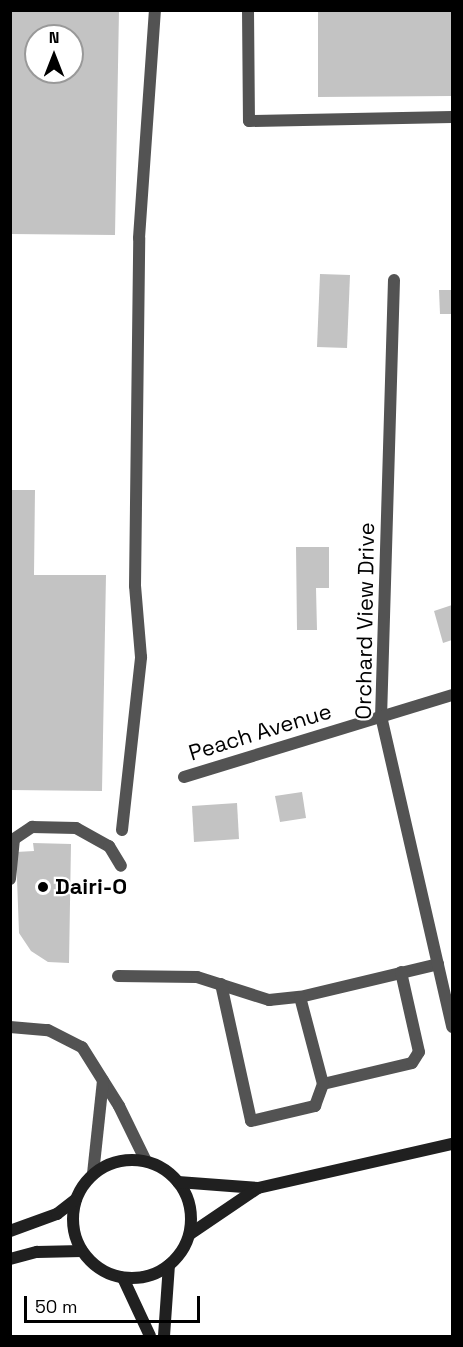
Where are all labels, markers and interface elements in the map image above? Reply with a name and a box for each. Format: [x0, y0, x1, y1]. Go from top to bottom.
north arrow [24, 24, 84, 84]
text: N [49, 27, 59, 48]
street label: Orchard View Drive [350, 522, 380, 720]
street label: Peach Avenue [185, 698, 335, 766]
place label: Dairi-O [55, 874, 127, 900]
marker: Dairi-O [36, 880, 50, 894]
scale bar [27, 1284, 202, 1322]
text: 50 m [35, 1295, 77, 1318]

